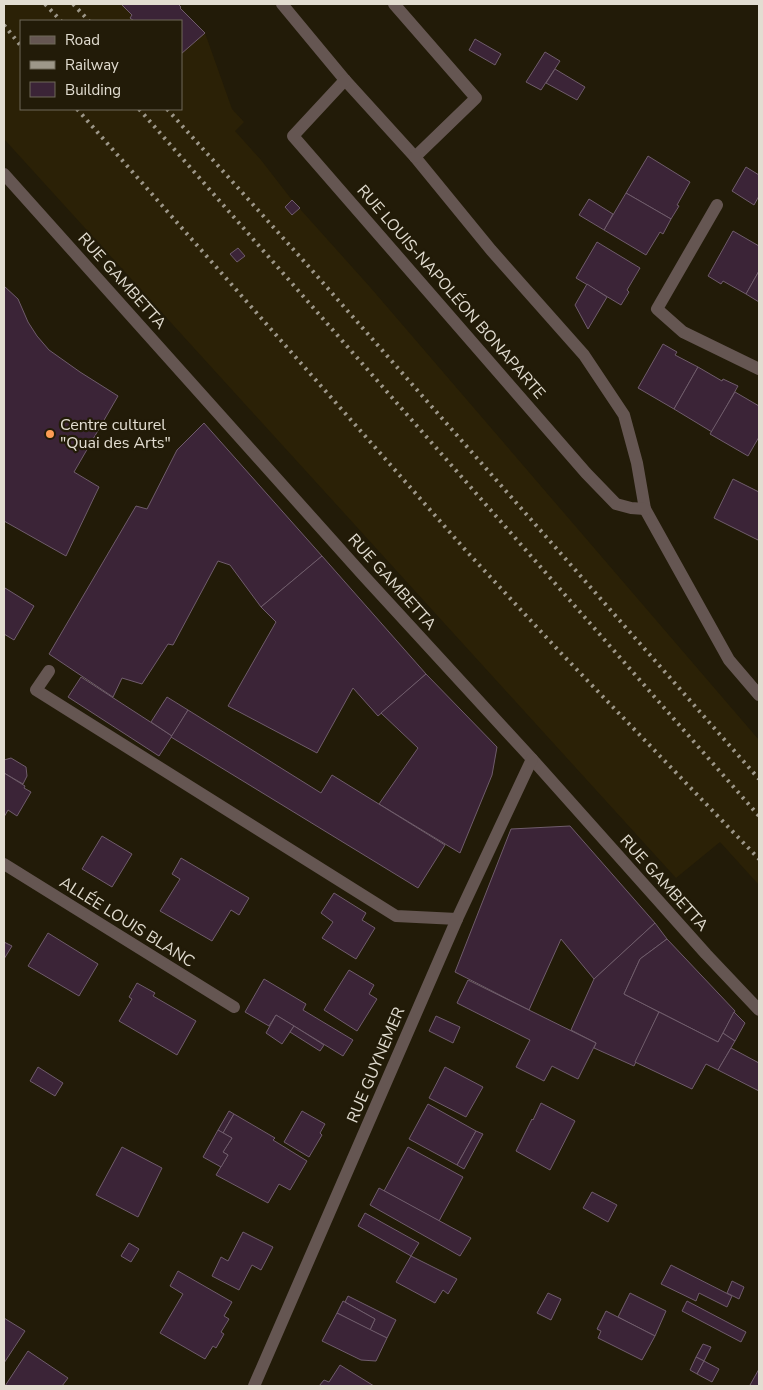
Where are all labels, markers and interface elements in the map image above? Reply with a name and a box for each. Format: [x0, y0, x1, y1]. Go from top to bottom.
legend [20, 20, 182, 110]
text: Road [65, 30, 100, 50]
text: Railway [65, 55, 119, 75]
text: Building [65, 80, 121, 100]
street label: RUE LOUIS-NAPOLÉON BONAPARTE [352, 180, 550, 404]
street label: RUE GAMBETTA [73, 228, 171, 334]
place label: Centre culturel "Quai des Arts" [60, 414, 171, 454]
marker: Centre culturel "Quai des Arts" [44, 428, 56, 440]
street label: RUE GAMBETTA [343, 529, 441, 635]
street label: RUE GAMBETTA [615, 830, 713, 936]
street label: ALLÉE LOUIS BLANC [55, 872, 199, 973]
street label: RUE GUYNEMER [342, 1003, 410, 1126]

